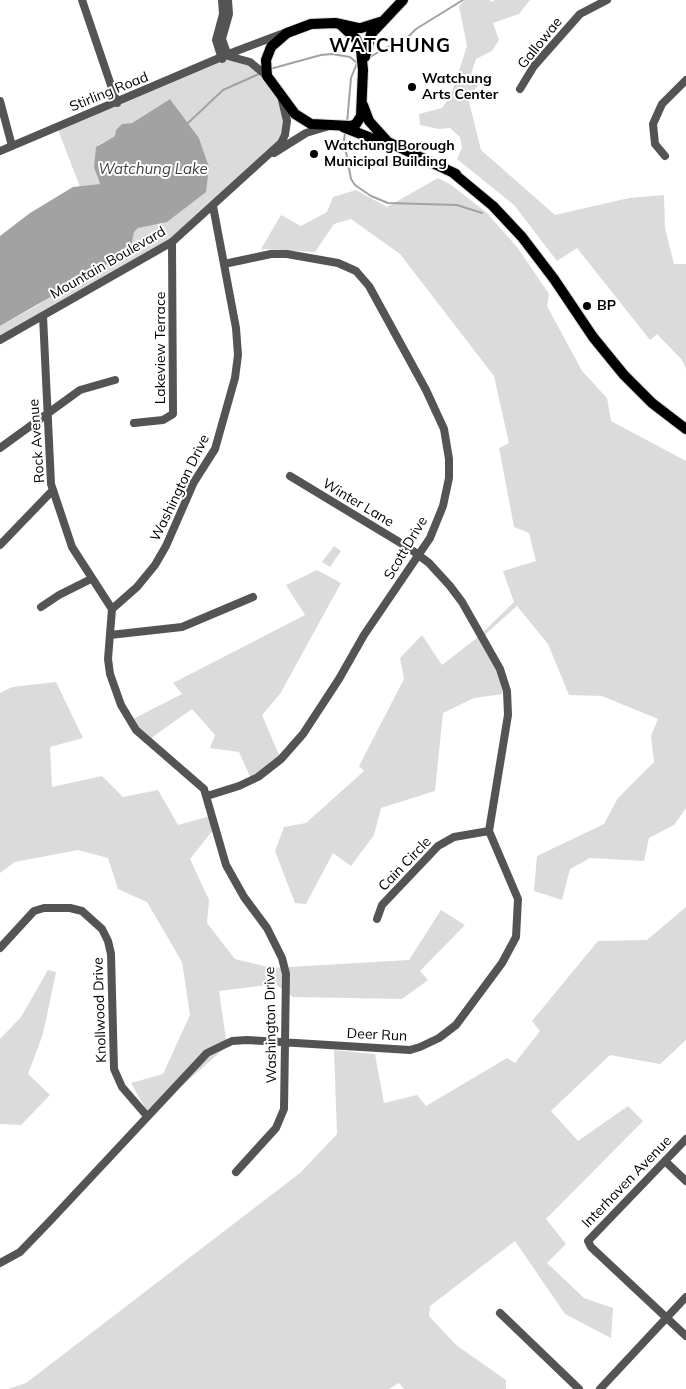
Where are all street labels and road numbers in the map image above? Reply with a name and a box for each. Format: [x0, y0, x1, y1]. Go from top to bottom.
street label: Gallowae [514, 14, 566, 72]
street label: Stirling Road [67, 69, 151, 115]
street label: Mountain Boulevard [47, 223, 169, 303]
street label: Lakeview Terrace [153, 292, 169, 404]
street label: Rock Avenue [26, 398, 48, 484]
street label: Washington Drive [147, 432, 213, 544]
street label: Winter Lane [319, 475, 397, 531]
street label: Scott Drive [381, 513, 431, 583]
street label: Cain Circle [375, 833, 435, 895]
street label: Knollwood Drive [90, 957, 110, 1063]
street label: Washington Drive [262, 966, 280, 1084]
street label: Deer Run [346, 1025, 408, 1045]
street label: Interhaven Avenue [579, 1132, 675, 1232]

